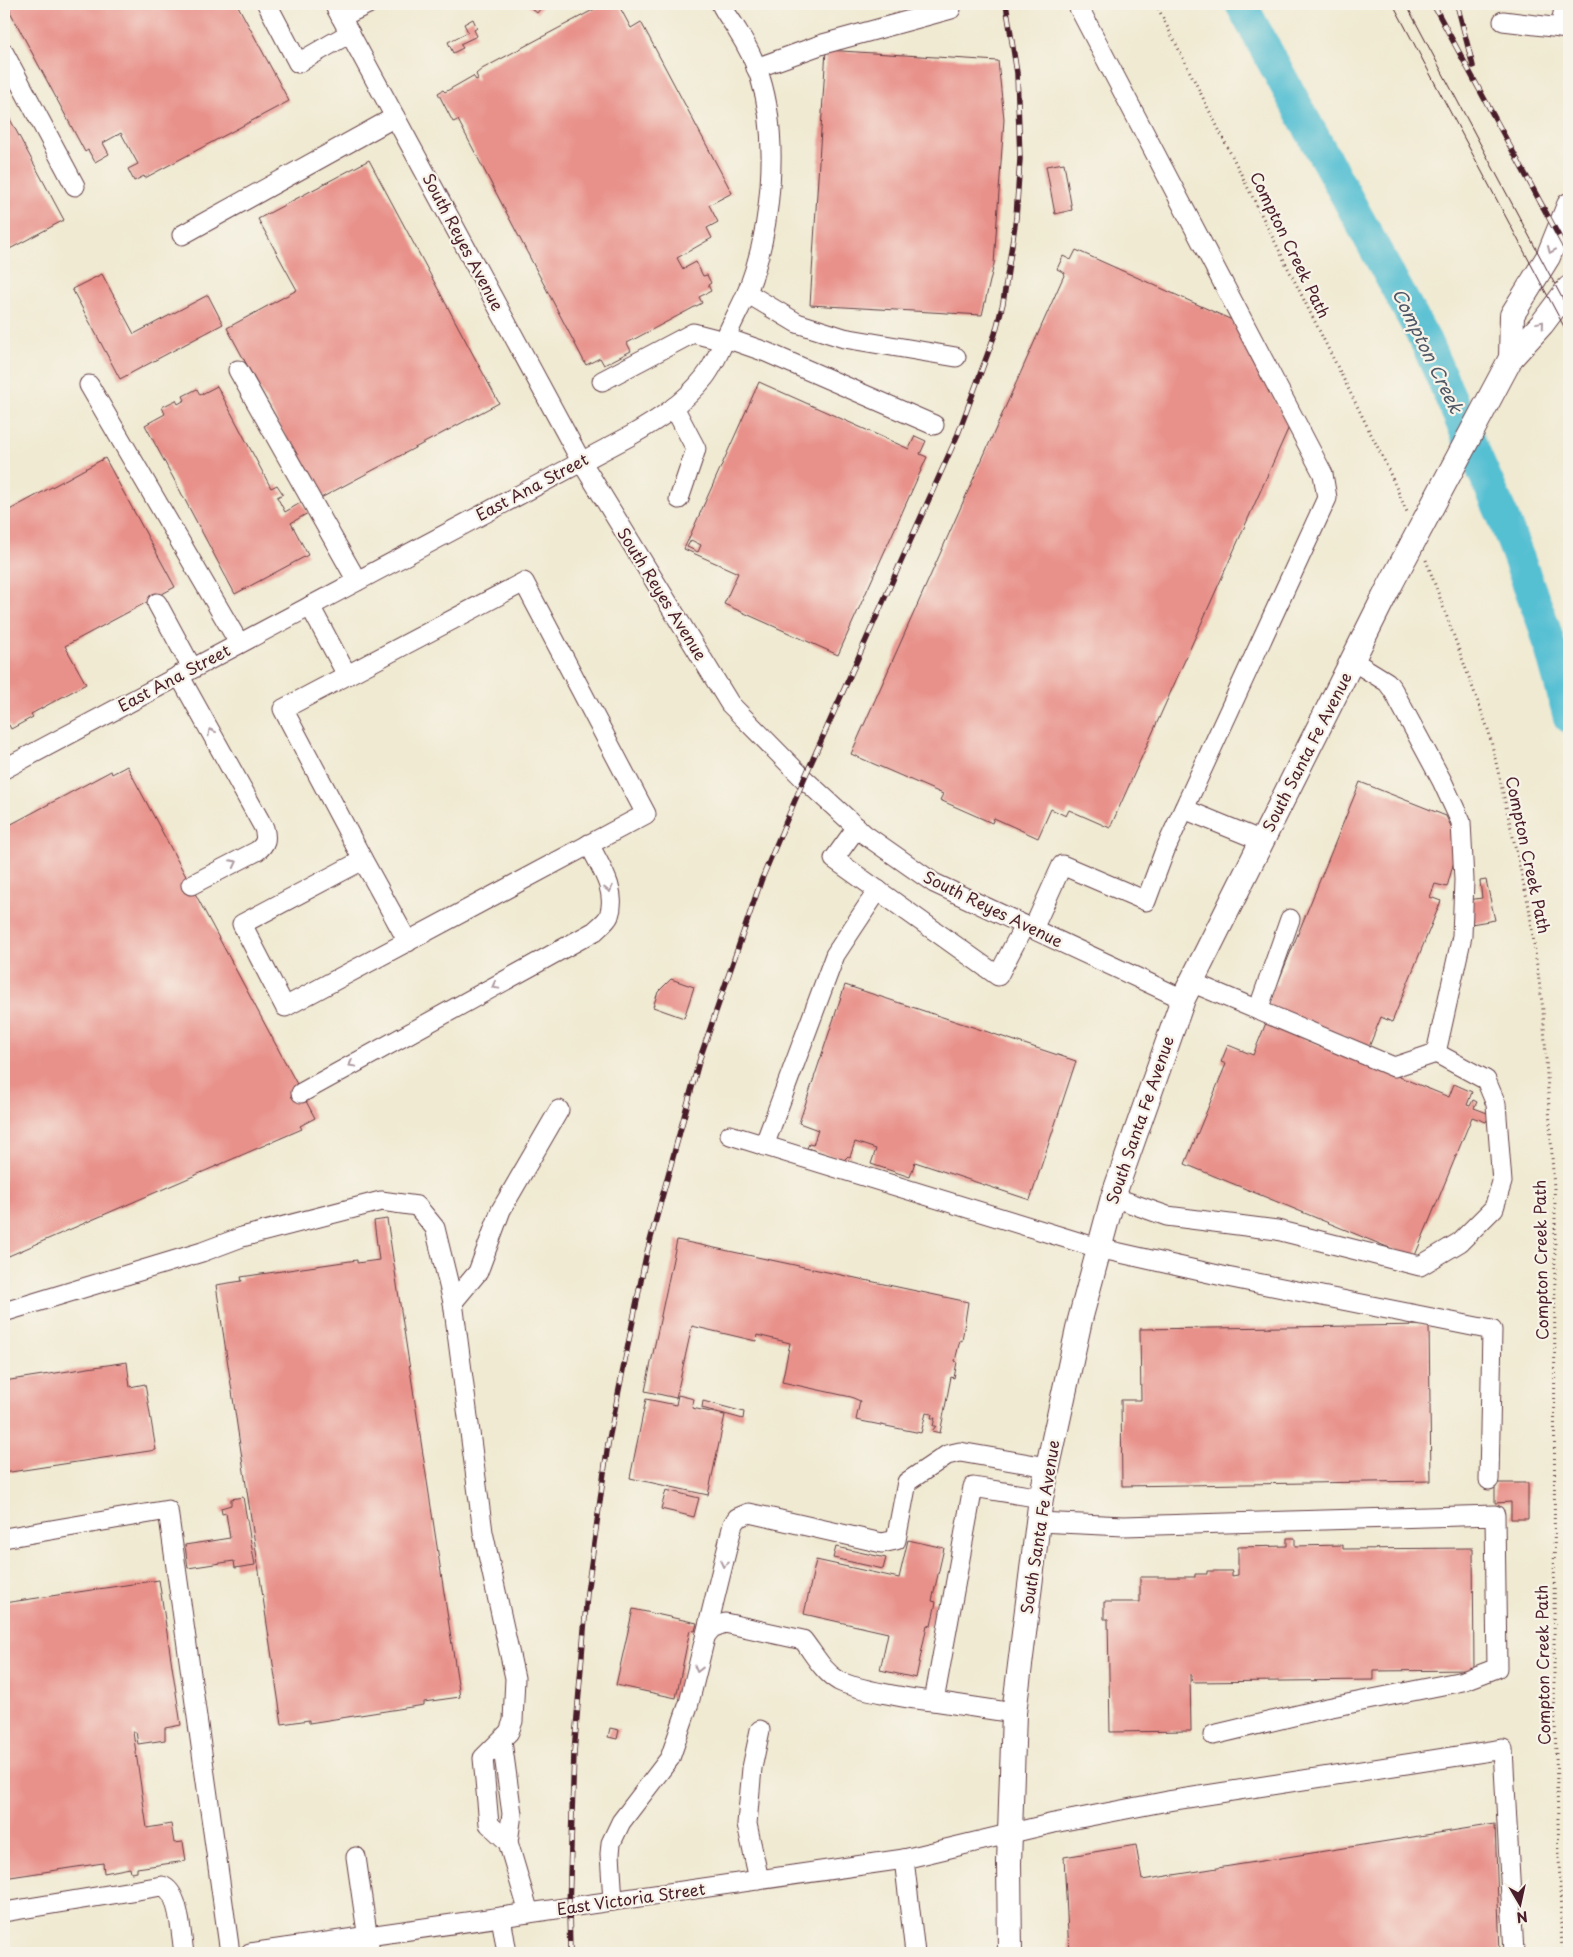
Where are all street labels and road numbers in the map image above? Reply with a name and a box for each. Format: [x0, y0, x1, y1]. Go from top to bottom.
street label: Compton Creek Path [1245, 167, 1337, 322]
street label: South Reyes Avenue [418, 169, 510, 315]
street label: East Ana Street [471, 446, 592, 526]
street label: South Reyes Avenue [612, 522, 714, 665]
street label: East Ana Street [113, 637, 234, 717]
street label: South Santa Fe Avenue [1255, 668, 1357, 835]
street label: Compton Creek Path [1501, 774, 1557, 936]
street label: South Reyes Avenue [920, 864, 1067, 952]
street label: South Santa Fe Avenue [1099, 1033, 1179, 1207]
street label: Compton Creek Path [1527, 1180, 1553, 1340]
street label: South Santa Fe Avenue [1013, 1438, 1065, 1616]
street label: Compton Creek Path [1529, 1585, 1555, 1745]
street label: East Victoria Street [555, 1876, 707, 1920]

